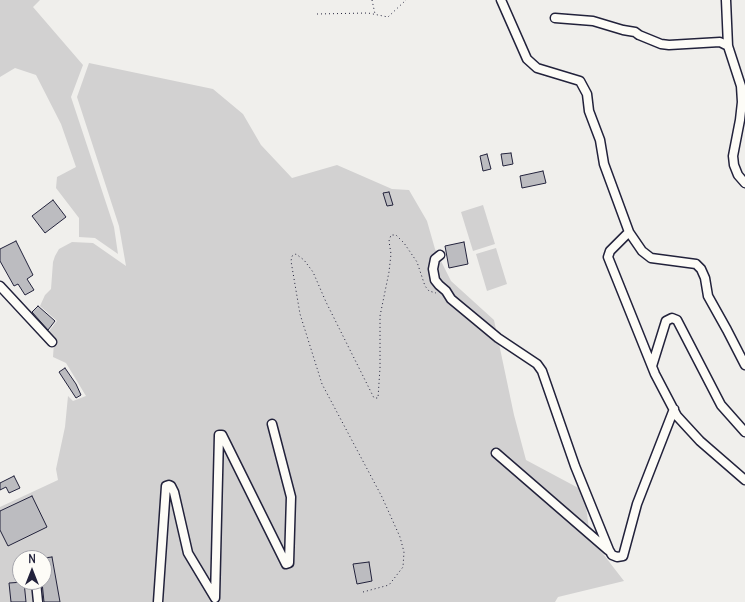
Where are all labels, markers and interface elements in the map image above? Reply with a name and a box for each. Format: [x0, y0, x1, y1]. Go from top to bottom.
north arrow [12, 550, 52, 590]
text: N [28, 552, 36, 566]

